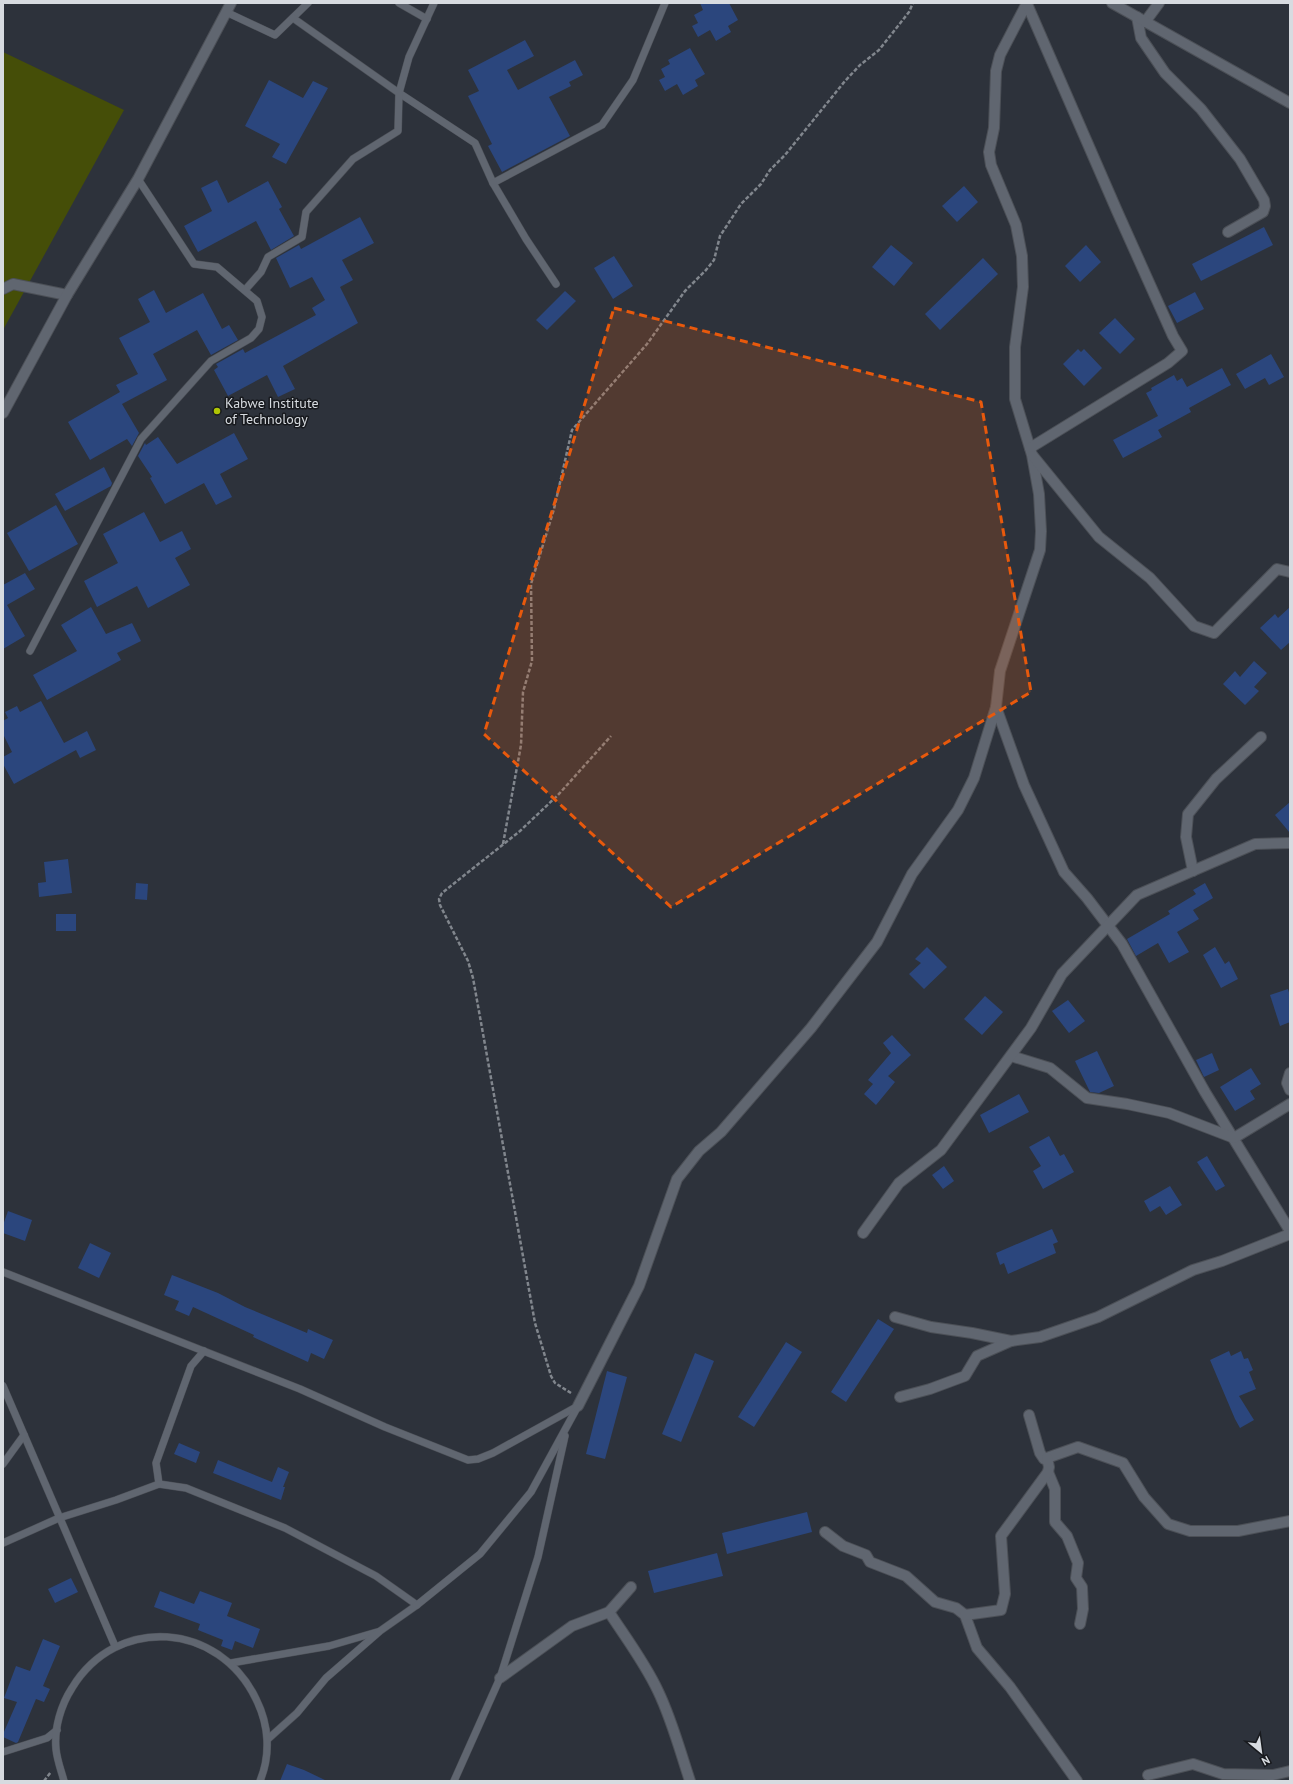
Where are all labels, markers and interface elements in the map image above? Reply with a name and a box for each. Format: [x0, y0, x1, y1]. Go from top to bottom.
place label: Kabwe Institute of Technology [225, 394, 319, 428]
marker: Kabwe Institute of Technology [212, 406, 222, 416]
north arrow [1241, 1732, 1281, 1772]
text: N [1259, 1753, 1272, 1769]

